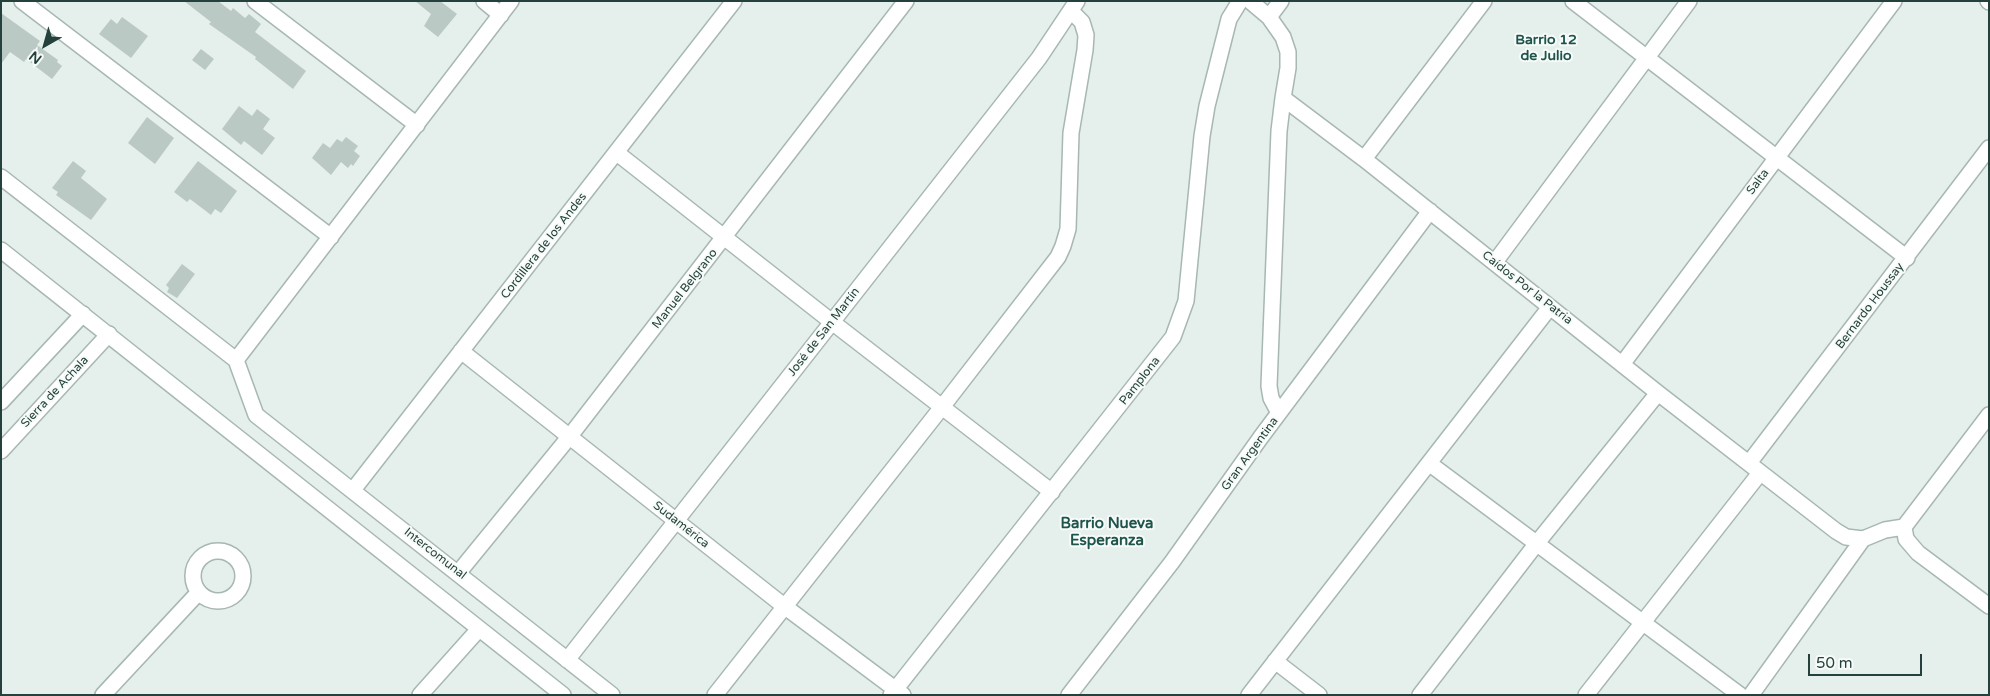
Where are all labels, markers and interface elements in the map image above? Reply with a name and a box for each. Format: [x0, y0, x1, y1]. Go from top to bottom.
north arrow [20, 20, 70, 70]
district label: Barrio 12 de Julio [1515, 32, 1577, 64]
text: N [26, 47, 45, 67]
street label: Salta [1744, 166, 1772, 198]
street label: Cordillera de los Andes [498, 190, 590, 302]
street label: Manuel Belgrano [649, 246, 721, 332]
street label: Caídos Por la Patria [1479, 248, 1575, 328]
street label: Bernardo Houssay [1833, 260, 1907, 352]
street label: José de San Martín [785, 285, 863, 379]
street label: Sierra de Achala [18, 353, 92, 431]
street label: Pamplona [1117, 354, 1163, 408]
street label: Gran Argentina [1219, 414, 1281, 494]
street label: Sudamérica [650, 499, 712, 551]
district label: Barrio Nueva Esperanza [1061, 515, 1153, 550]
street label: Intercomunal [401, 525, 469, 583]
scale bar [1810, 644, 1924, 676]
text: 50 m [1816, 654, 1853, 672]

